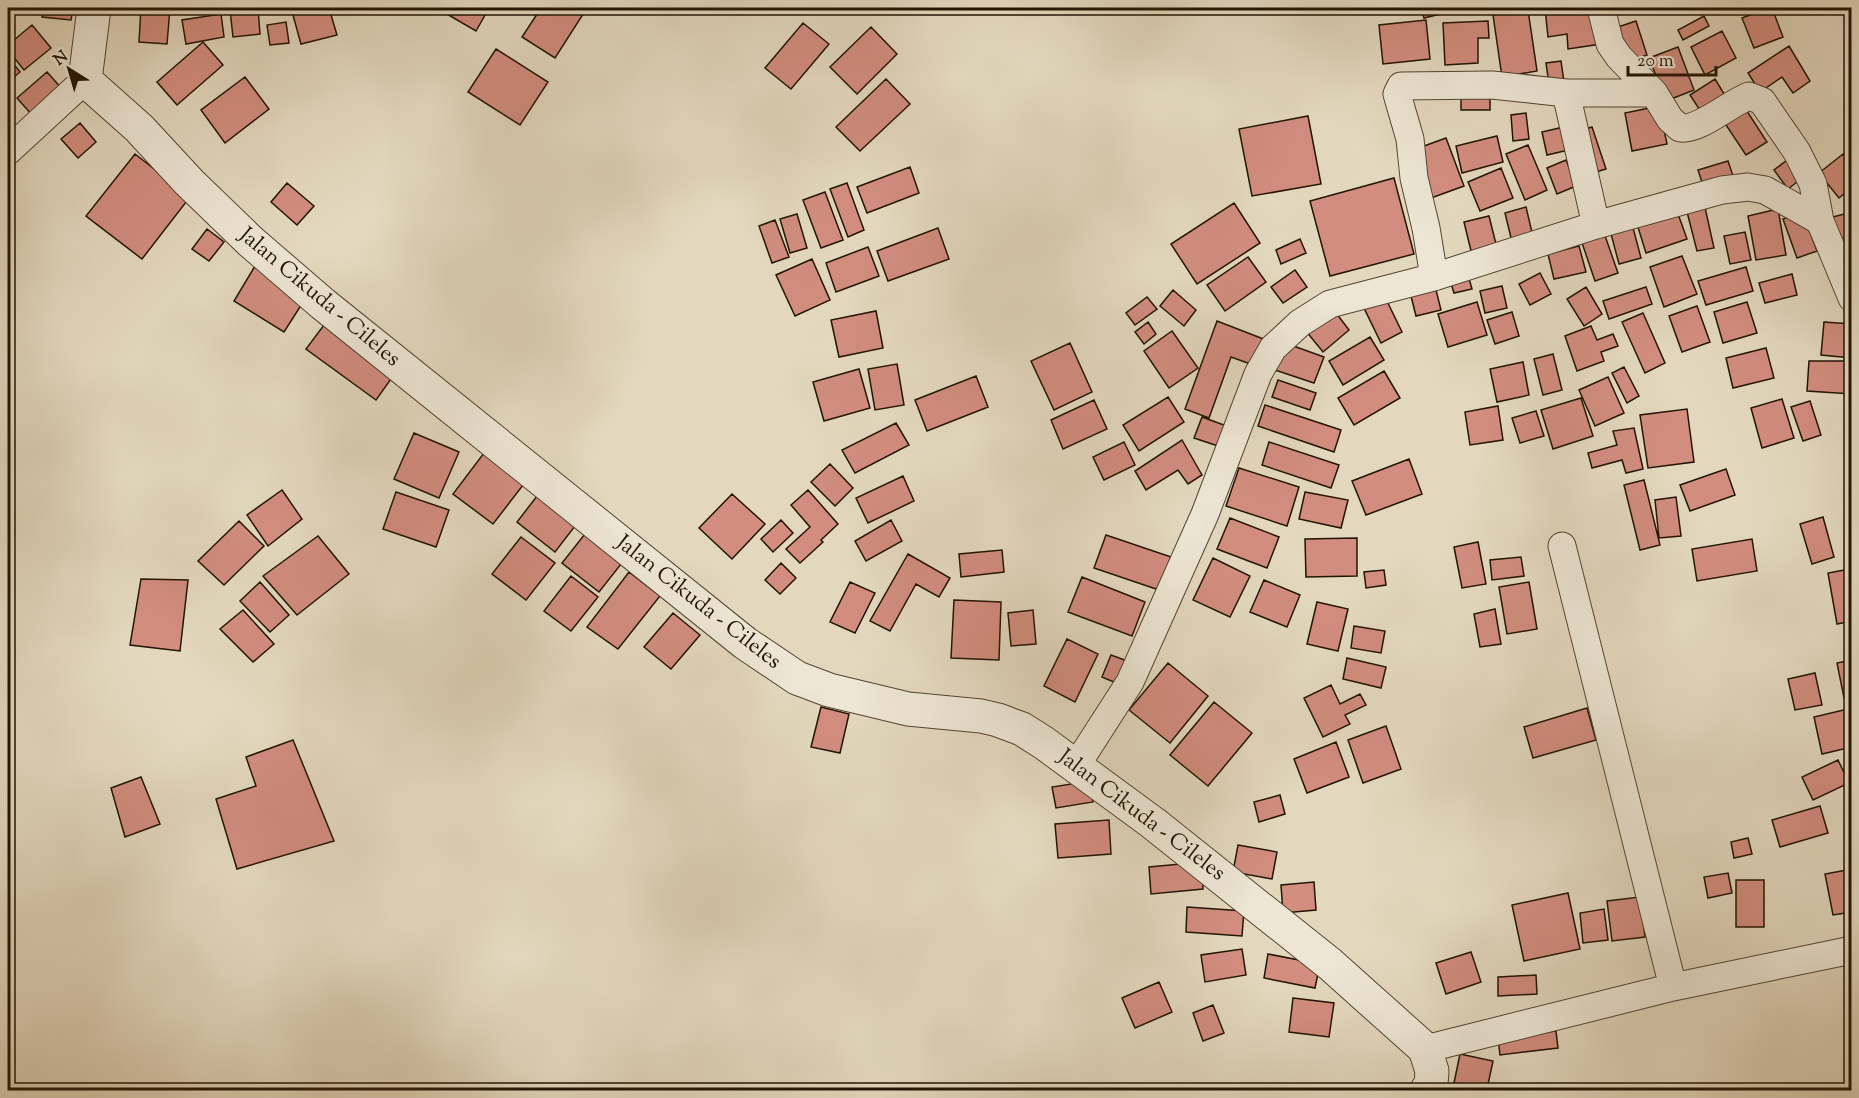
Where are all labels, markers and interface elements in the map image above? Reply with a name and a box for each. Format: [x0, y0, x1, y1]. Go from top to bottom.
north arrow [39, 39, 99, 99]
scale bar [1628, 39, 1716, 77]
text: N [49, 46, 74, 72]
text: 20 m [1637, 49, 1674, 75]
street label: Jalan Cikuda - Cileles [230, 220, 407, 375]
street label: Jalan Cikuda - Cileles [608, 527, 788, 678]
street label: Jalan Cikuda - Cileles [1050, 742, 1231, 890]

